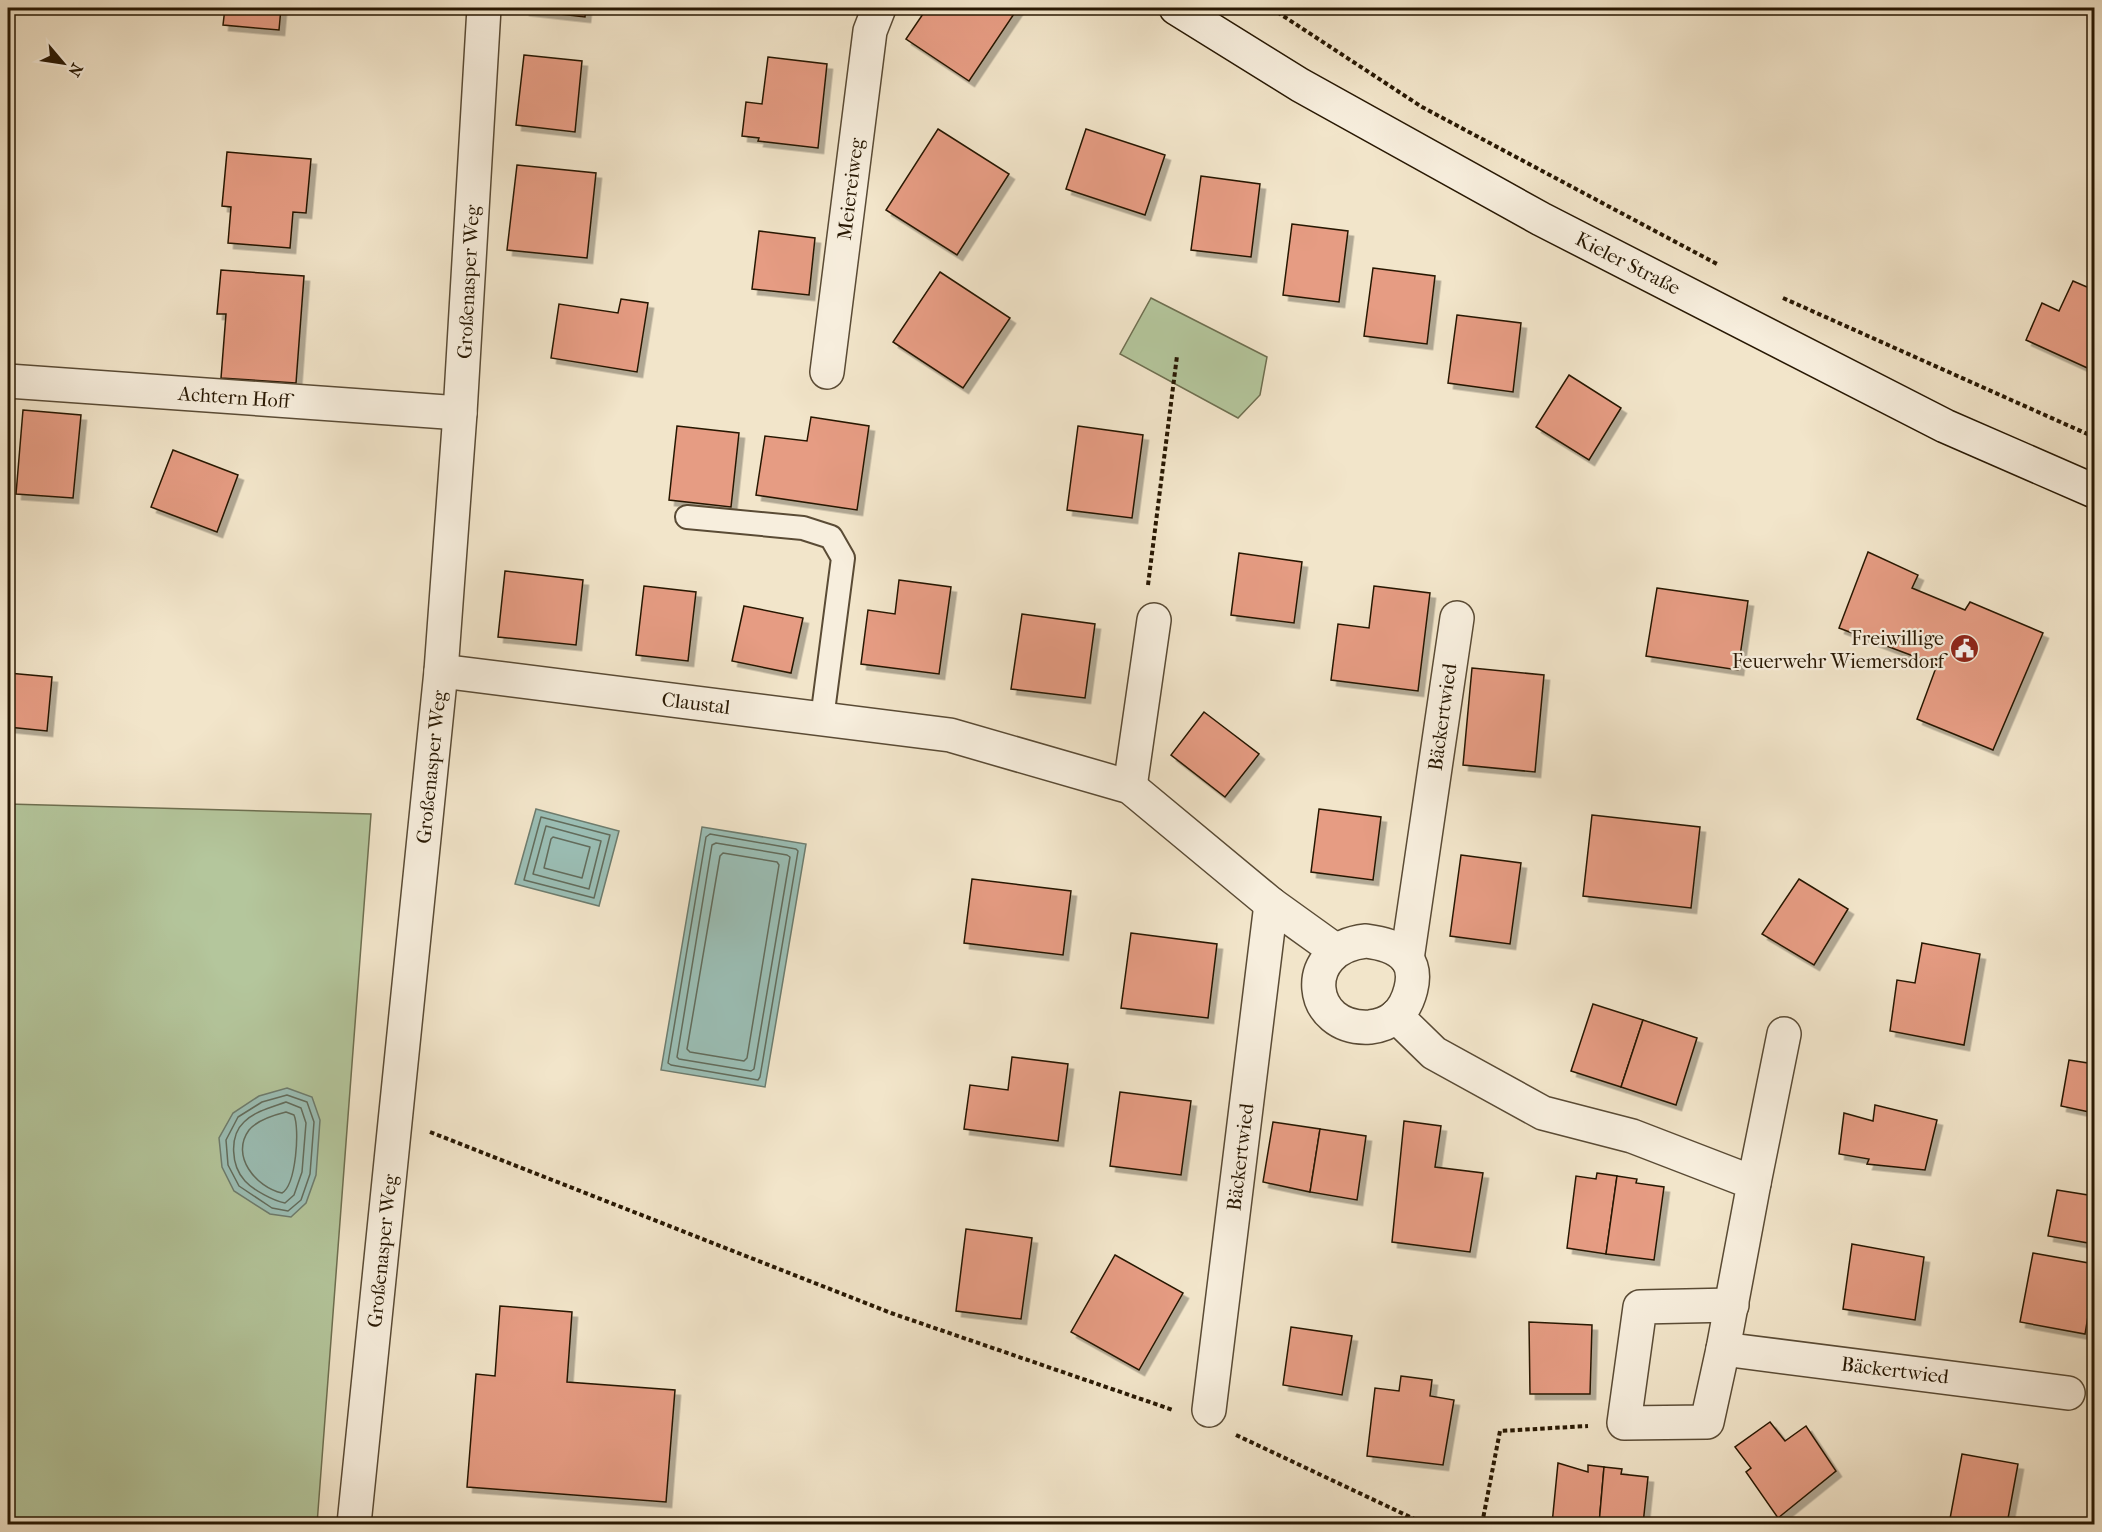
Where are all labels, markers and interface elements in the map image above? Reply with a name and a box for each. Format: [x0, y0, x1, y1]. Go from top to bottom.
north arrow [33, 33, 93, 93]
text: N [64, 60, 87, 81]
street label: Meiereiweg [833, 136, 868, 241]
street label: Großenasper Weg [453, 204, 484, 360]
street label: Kieler Straße [1572, 227, 1684, 300]
street label: Achtern Hoff [176, 382, 295, 413]
place label: Freiwillige Feuerwehr Wiemersdorf [1732, 627, 1948, 673]
public building icon: Freiwillige Feuerwehr Wiemersdorf [1949, 633, 1981, 665]
street label: Bäckertwied [1424, 661, 1462, 772]
street label: Claustal [660, 688, 732, 719]
street label: Großenasper Weg [412, 689, 451, 845]
street label: Bäckertwied [1222, 1101, 1259, 1212]
street label: Großenasper Weg [363, 1173, 402, 1329]
street label: Bäckertwied [1840, 1352, 1951, 1389]

